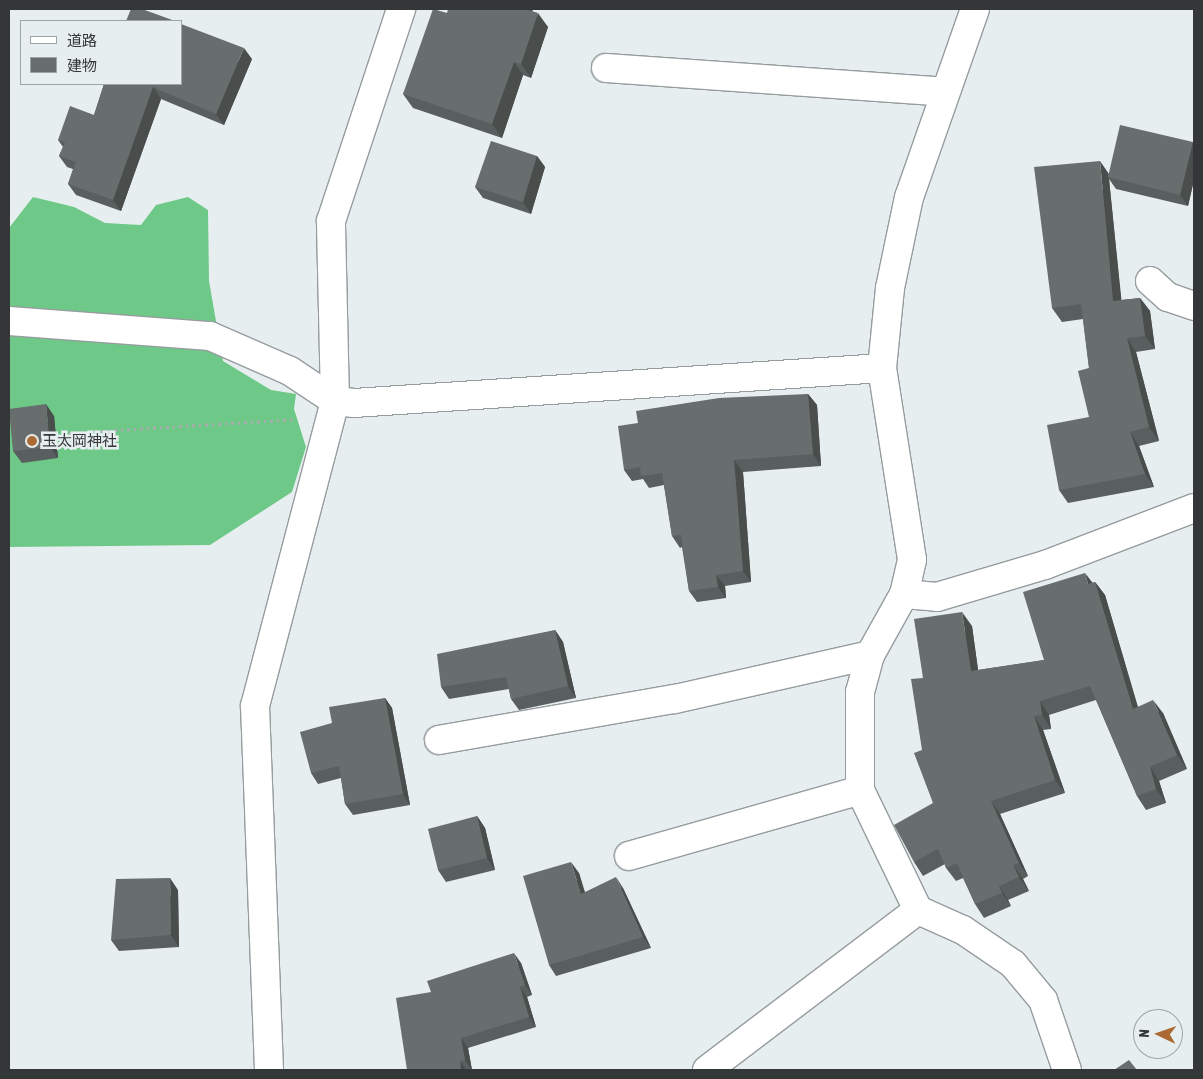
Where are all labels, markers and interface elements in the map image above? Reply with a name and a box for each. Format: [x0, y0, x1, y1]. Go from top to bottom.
legend [20, 20, 182, 85]
text: 道路 [67, 32, 97, 49]
text: 建物 [67, 57, 97, 74]
place label: 玉太岡神社 [42, 432, 117, 450]
marker: 玉太岡神社 [26, 435, 38, 447]
north arrow [1133, 1009, 1183, 1059]
text: N [1136, 1029, 1152, 1038]

